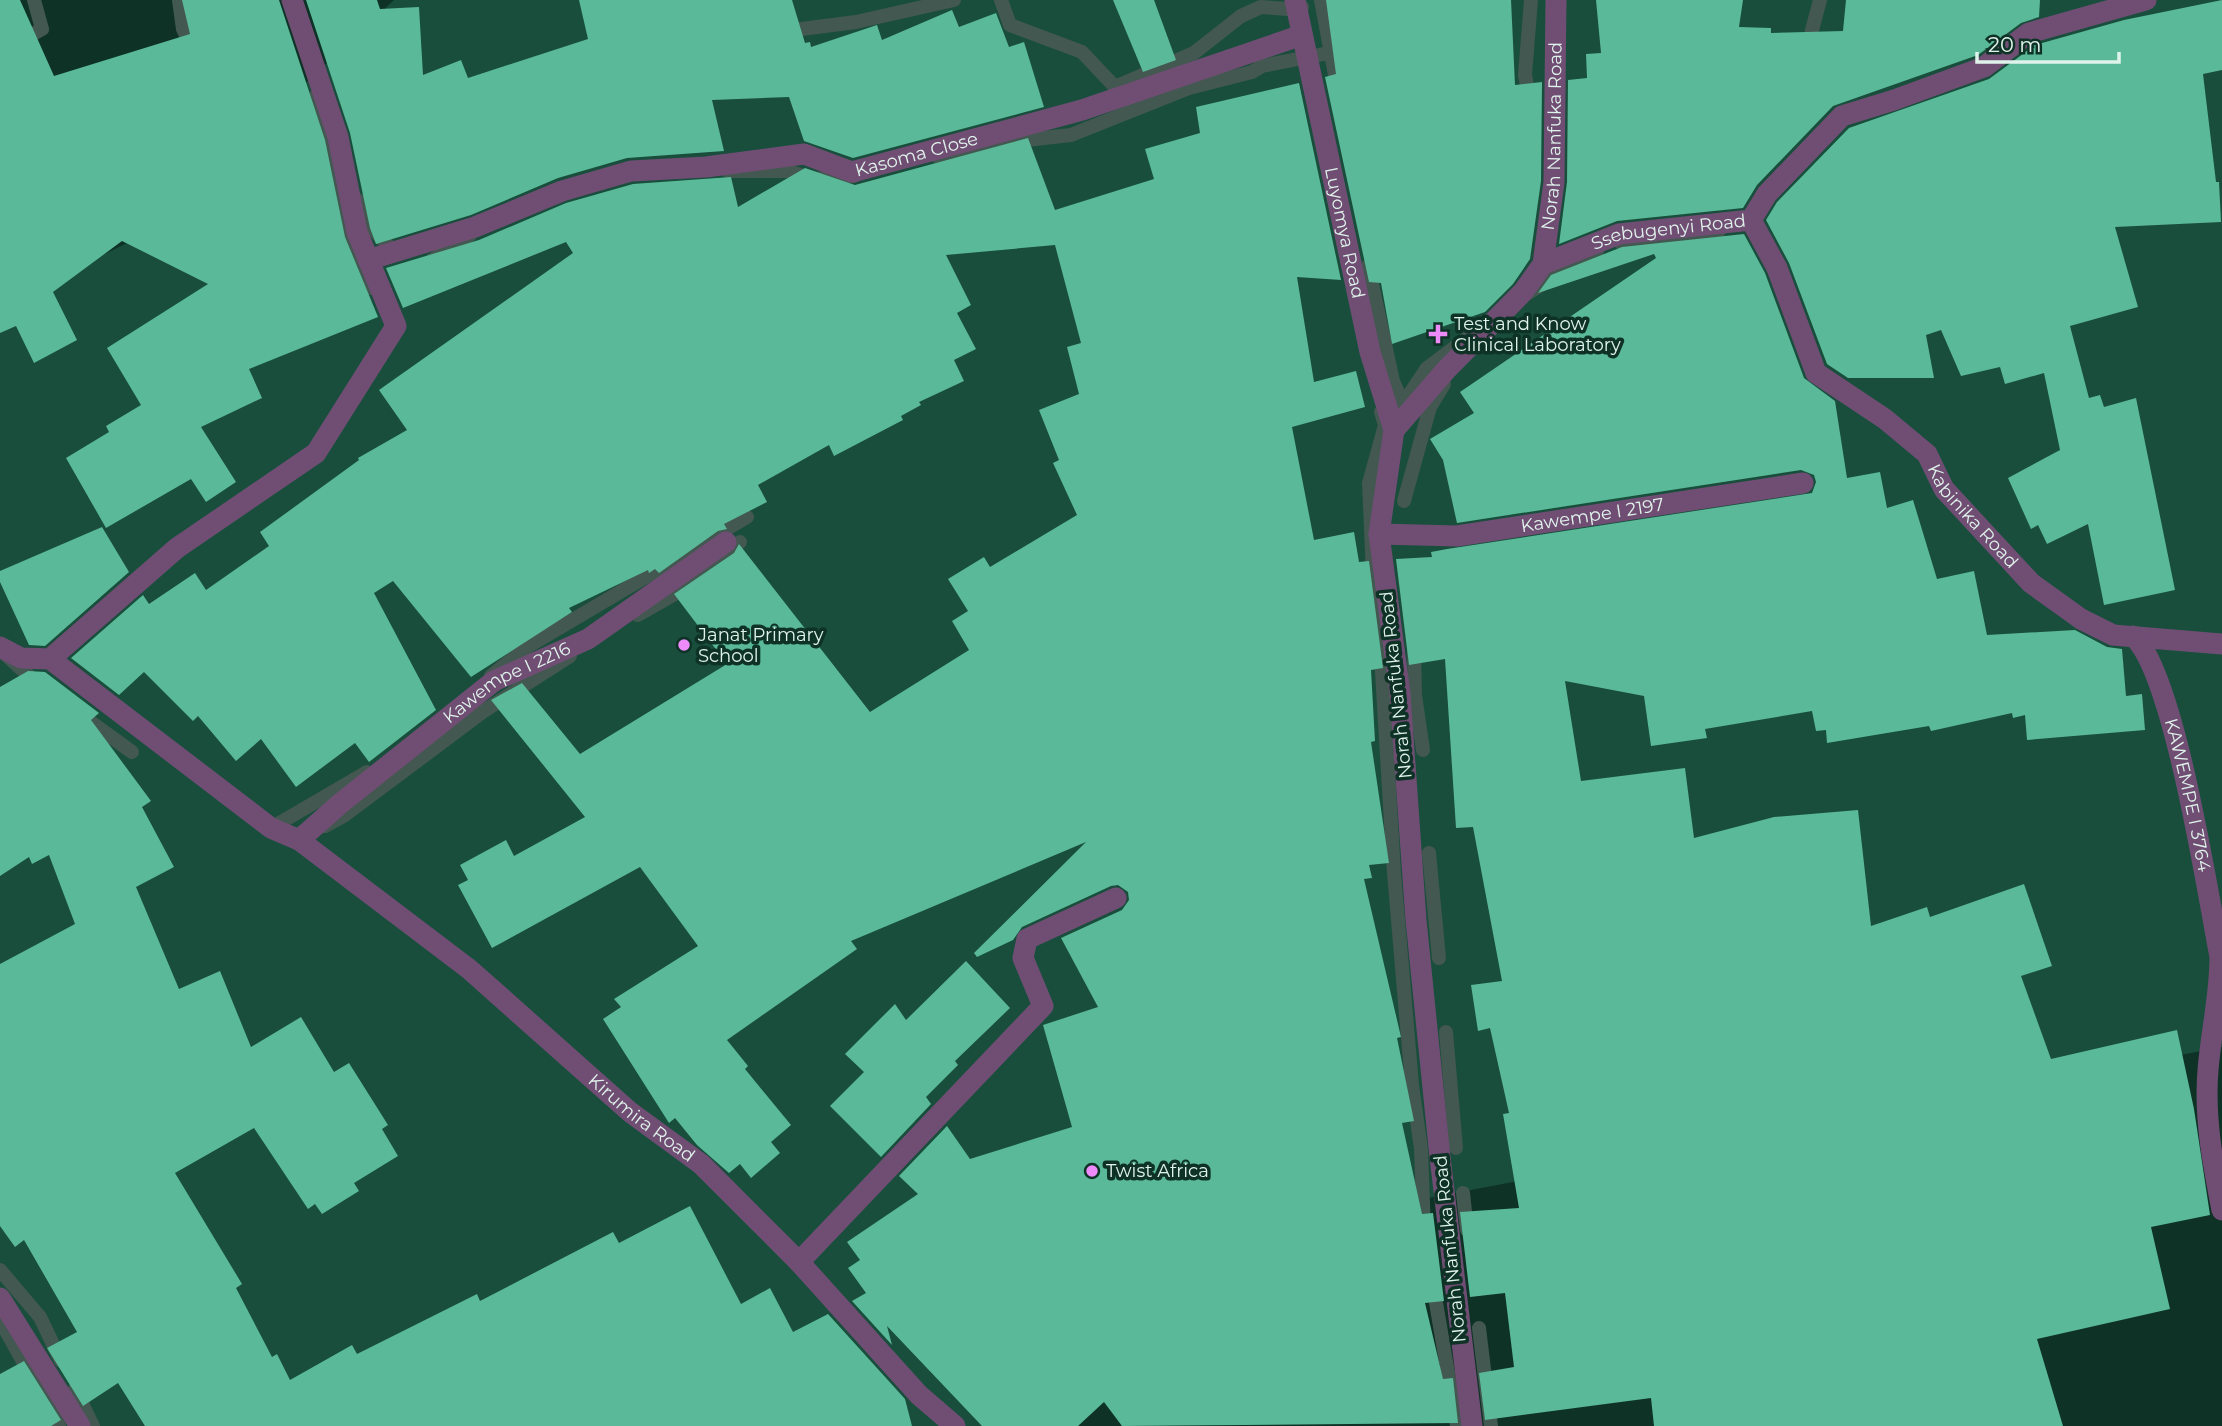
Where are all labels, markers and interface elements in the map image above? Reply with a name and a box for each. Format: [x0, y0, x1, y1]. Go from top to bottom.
scale bar [1977, 21, 2119, 65]
text: 20 m [1988, 32, 2042, 57]
street label: Norah Nanfuka Road [1537, 42, 1567, 232]
street label: Kasoma Close [853, 128, 980, 182]
street label: Luyomya Road [1320, 165, 1369, 301]
street label: Ssebugenyi Road [1588, 210, 1747, 255]
place label: Test and Know Clinical Laboratory [1454, 313, 1621, 356]
marker: Test and Know Clinical Laboratory [1428, 324, 1448, 344]
street label: Kabinika Road [1923, 461, 2023, 573]
street label: Kawempe I 2197 [1519, 493, 1666, 537]
street label: Norah Nanfuka Road [1375, 590, 1417, 780]
place label: Janat Primary School [697, 624, 824, 667]
street label: Kawempe I 2216 [439, 637, 574, 728]
marker: Janat Primary School [676, 637, 692, 653]
street label: KAWEMPE I 3764 [2160, 716, 2215, 874]
street label: Kirumira Road [584, 1069, 699, 1167]
street label: Norah Nanfuka Road [1429, 1154, 1471, 1344]
place label: Twist Africa [1106, 1160, 1209, 1182]
marker: Twist Africa [1084, 1163, 1100, 1179]

